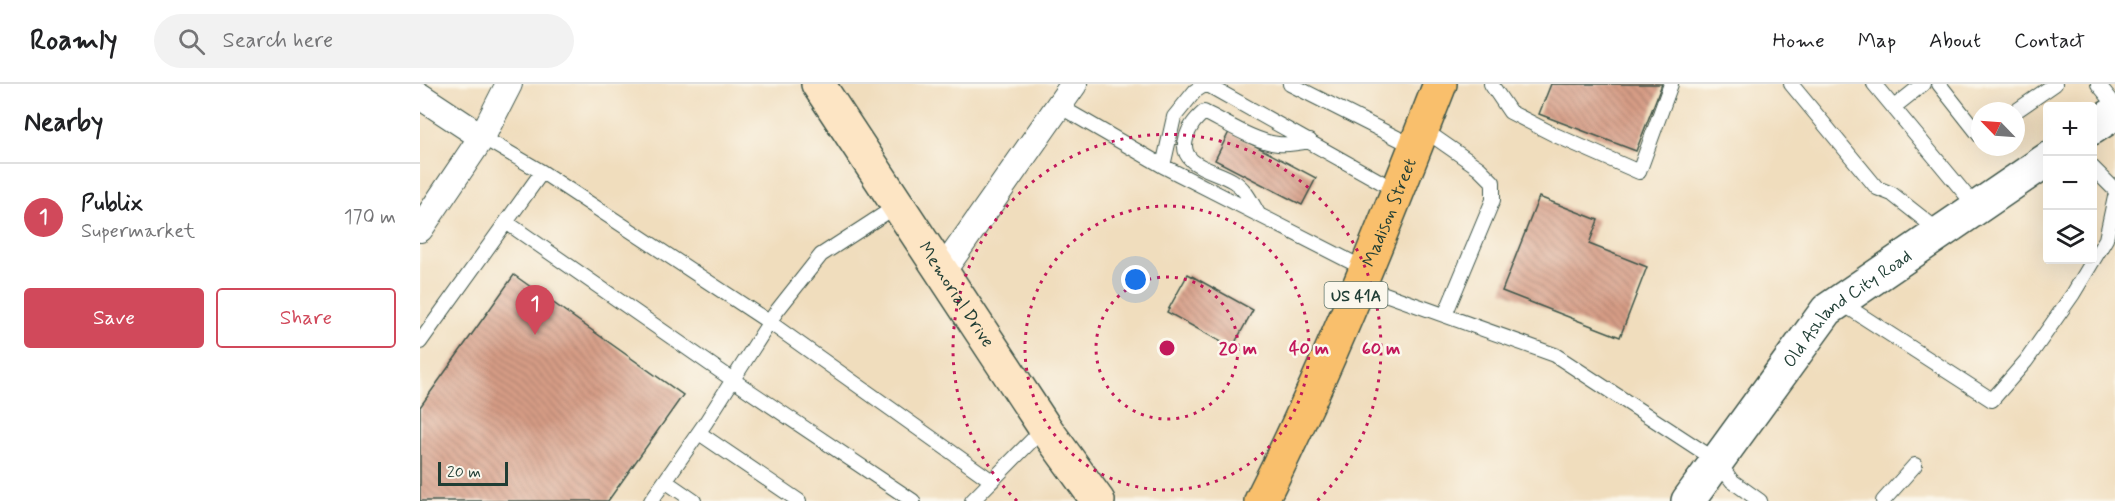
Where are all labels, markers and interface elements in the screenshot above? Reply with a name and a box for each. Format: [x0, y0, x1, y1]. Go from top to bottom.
search box [154, 14, 574, 68]
text: Roamly [30, 23, 118, 60]
icon: search [175, 25, 208, 58]
text: Search here [223, 27, 333, 55]
text: Home [1773, 27, 1825, 55]
text: Map [1858, 27, 1896, 55]
text: About [1929, 27, 1981, 55]
text: Contact [2014, 27, 2085, 55]
north arrow [1971, 102, 2025, 156]
map controls [2043, 102, 2097, 264]
button: + [2043, 102, 2097, 156]
text: Nearby [24, 106, 103, 140]
street label: Madison Street [1357, 155, 1423, 271]
button: − [2043, 156, 2097, 210]
text: Publix [81, 190, 143, 218]
text: 1 [39, 204, 48, 231]
text: 170 m [344, 204, 396, 231]
button: layers [2043, 210, 2097, 264]
text: Supermarket [81, 218, 195, 245]
street label: Memorial Drive [912, 237, 999, 352]
street label: Old Ashland City Road [1778, 245, 1917, 373]
your location [1121, 265, 1150, 294]
road number: US 41A [1324, 282, 1388, 308]
pin: 1 [516, 286, 554, 335]
button: Save [24, 288, 204, 348]
button: Share [216, 288, 396, 348]
text: 20 m [1219, 337, 1257, 361]
text: 40 m [1289, 337, 1329, 361]
text: 60 m [1362, 337, 1400, 361]
centre of rings [1157, 338, 1177, 358]
scale bar [438, 459, 508, 486]
text: 20 m [447, 462, 481, 483]

